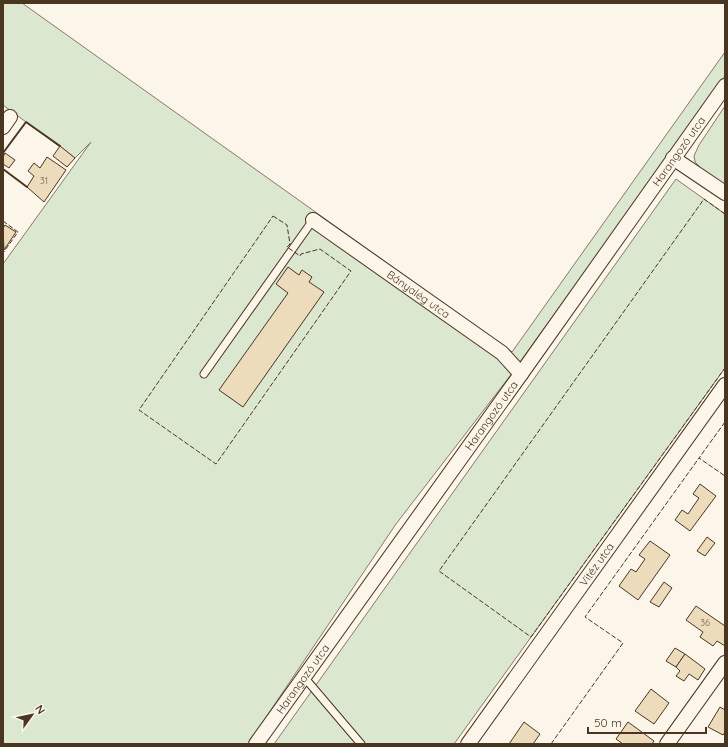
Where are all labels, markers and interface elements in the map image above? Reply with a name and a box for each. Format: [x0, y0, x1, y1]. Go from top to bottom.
street label: Harangozó utca [649, 114, 708, 189]
house number: 31 [40, 175, 48, 186]
street label: Bányalég utca [384, 267, 453, 321]
street label: Harangozó utca [462, 378, 521, 453]
street label: Vitéz utca [576, 540, 617, 589]
house number: 36 [700, 617, 710, 628]
street label: Harangozó utca [273, 641, 332, 716]
north arrow [12, 695, 52, 735]
text: N [32, 702, 48, 717]
scale bar [588, 709, 706, 735]
text: 50 m [594, 715, 622, 730]

